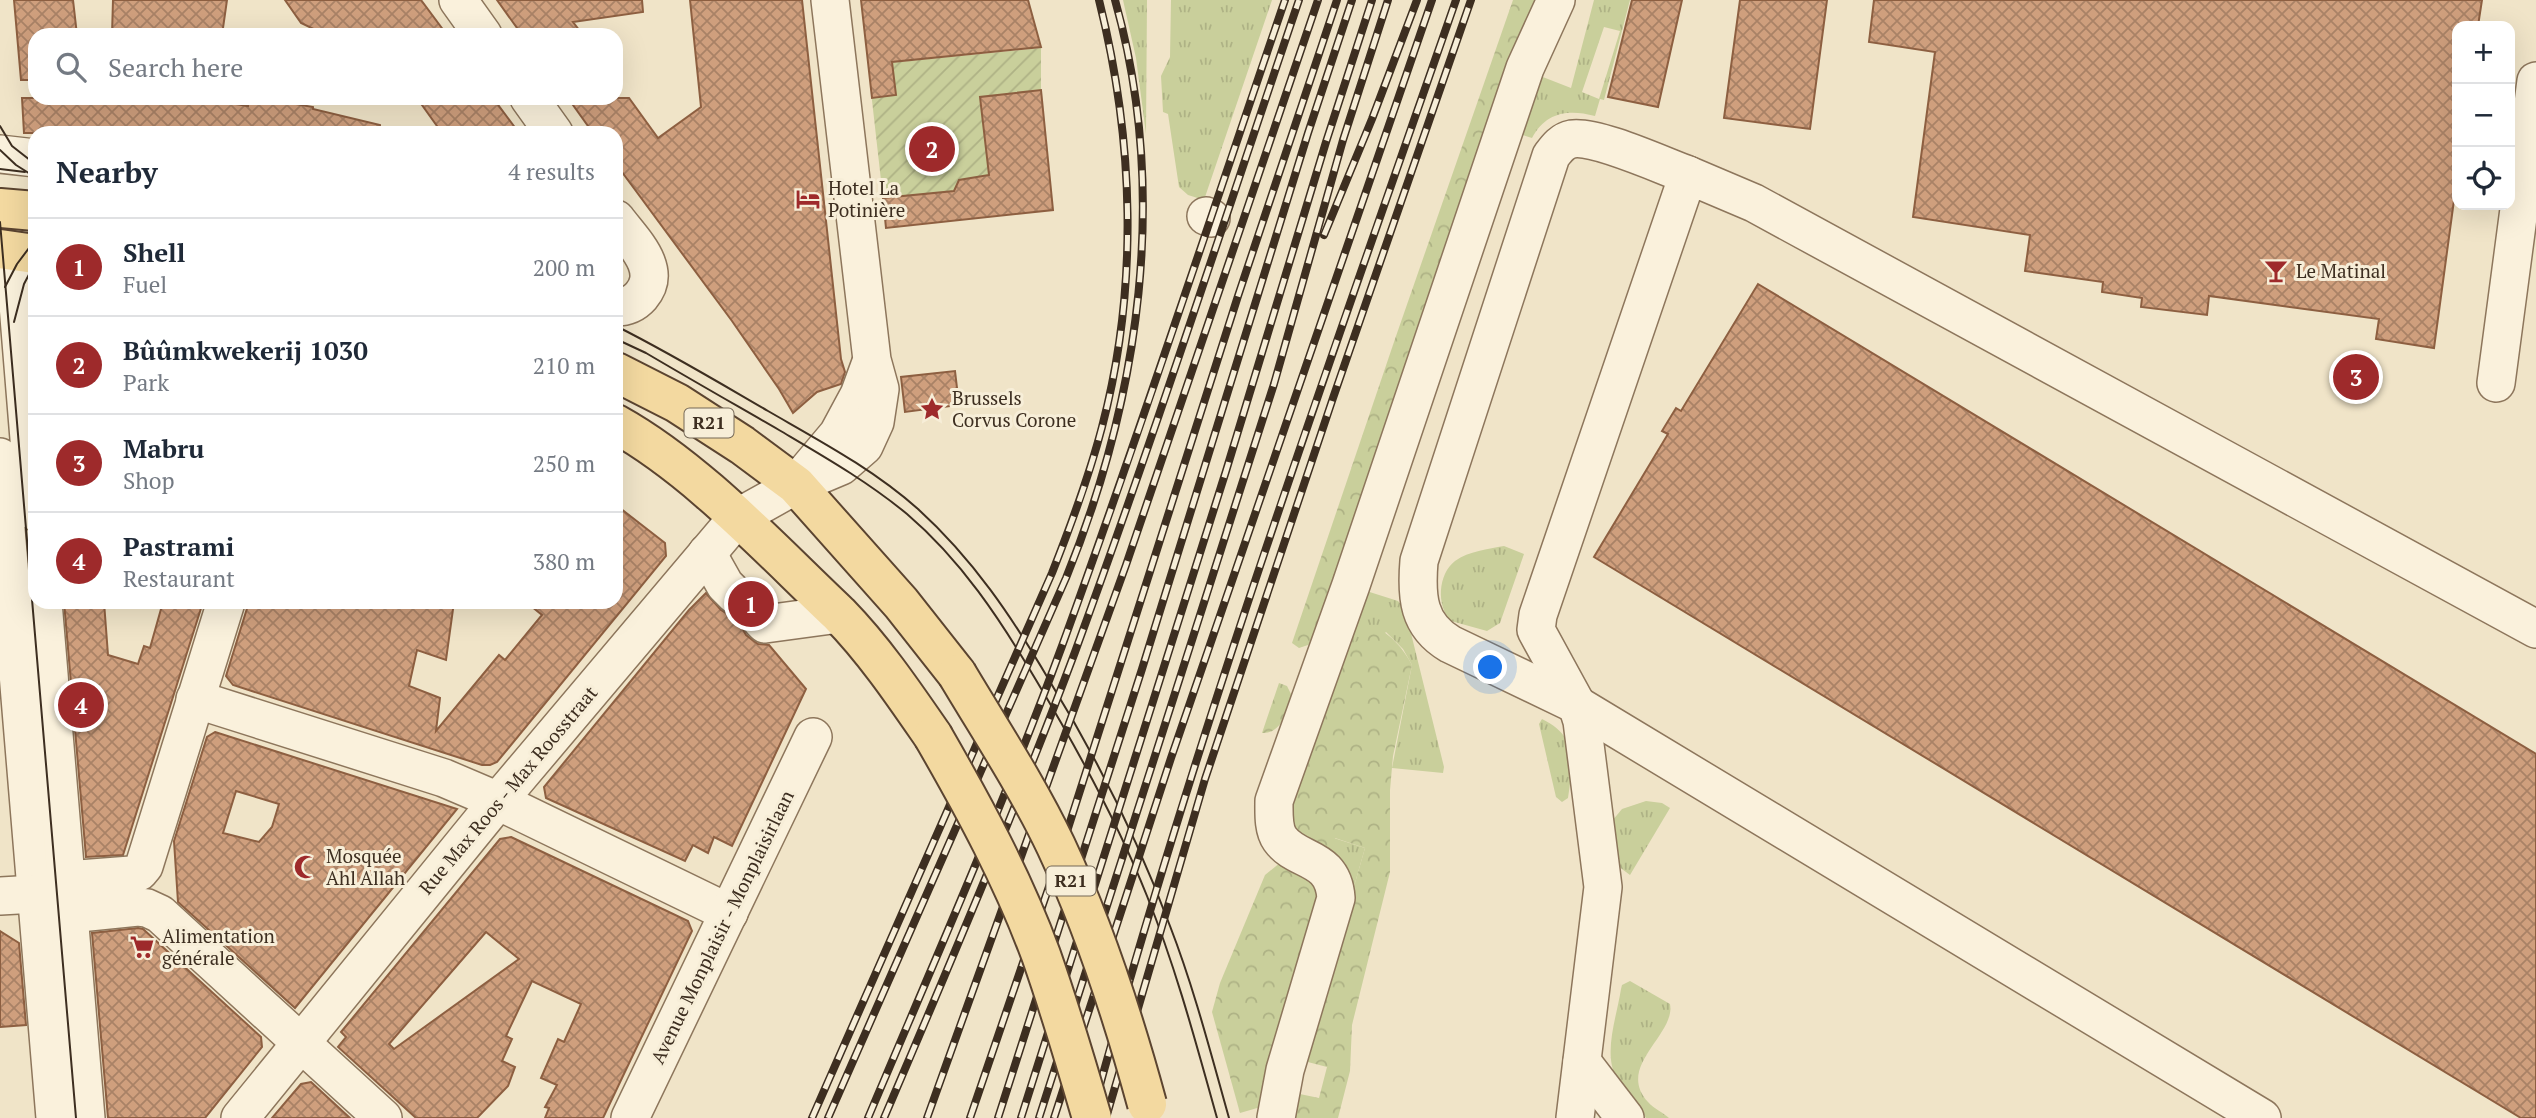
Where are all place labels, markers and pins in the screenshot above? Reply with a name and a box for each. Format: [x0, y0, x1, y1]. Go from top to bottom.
pin: 2 [909, 123, 955, 175]
place label: Hotel La Potinière [828, 175, 905, 222]
hotel icon: Hotel La Potinière [794, 185, 822, 213]
bar icon: Le Matinal [2262, 257, 2290, 285]
place label: Le Matinal [2296, 258, 2386, 283]
pin: 3 [2333, 351, 2379, 403]
place label: Brussels Corvus Corone [952, 385, 1076, 432]
place icon: Brussels Corvus Corone [918, 395, 946, 423]
pin: 1 [728, 578, 774, 630]
pin: 4 [58, 679, 104, 731]
place label: Mosquée Ahl Allah [326, 843, 405, 890]
mosque icon: Mosquée Ahl Allah [292, 853, 320, 881]
place label: Alimentation générale [162, 923, 275, 970]
supermarket icon: Alimentation générale [128, 933, 156, 961]

